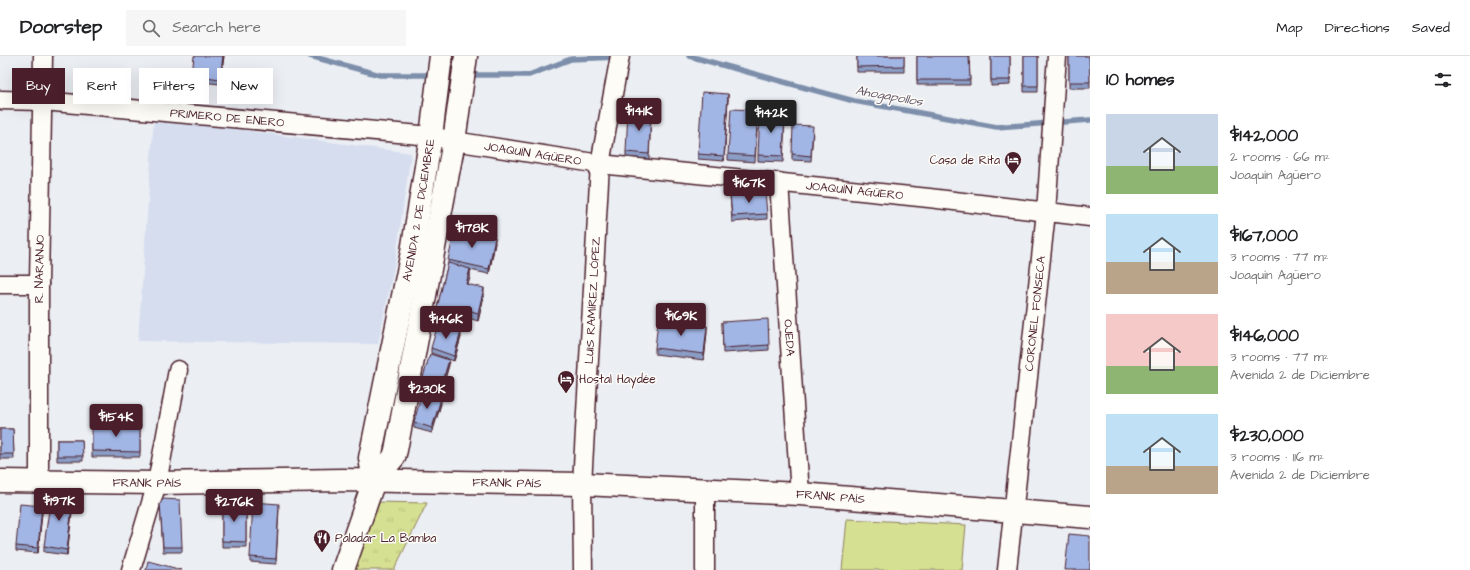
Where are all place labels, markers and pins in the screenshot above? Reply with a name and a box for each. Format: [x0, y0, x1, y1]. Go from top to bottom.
pin: $141K [611, 98, 667, 132]
pin: $142K [743, 100, 799, 134]
hotel icon: Casa de Rita [1003, 150, 1023, 175]
place label: Casa de Rita [930, 152, 1000, 169]
pin: $167K [721, 170, 777, 204]
pin: $178K [444, 215, 500, 249]
pin: $169K [653, 303, 709, 337]
pin: $146K [418, 306, 474, 340]
hotel icon: Hostal Haydée [556, 369, 576, 394]
place label: Hostal Haydée [579, 371, 656, 389]
pin: $230K [399, 376, 455, 410]
pin: $154K [88, 404, 144, 438]
pin: $197K [31, 488, 87, 522]
pin: $276K [206, 489, 262, 523]
restaurant icon: Paladar La Bamba [312, 528, 332, 553]
place label: Paladar La Bamba [335, 530, 436, 547]

